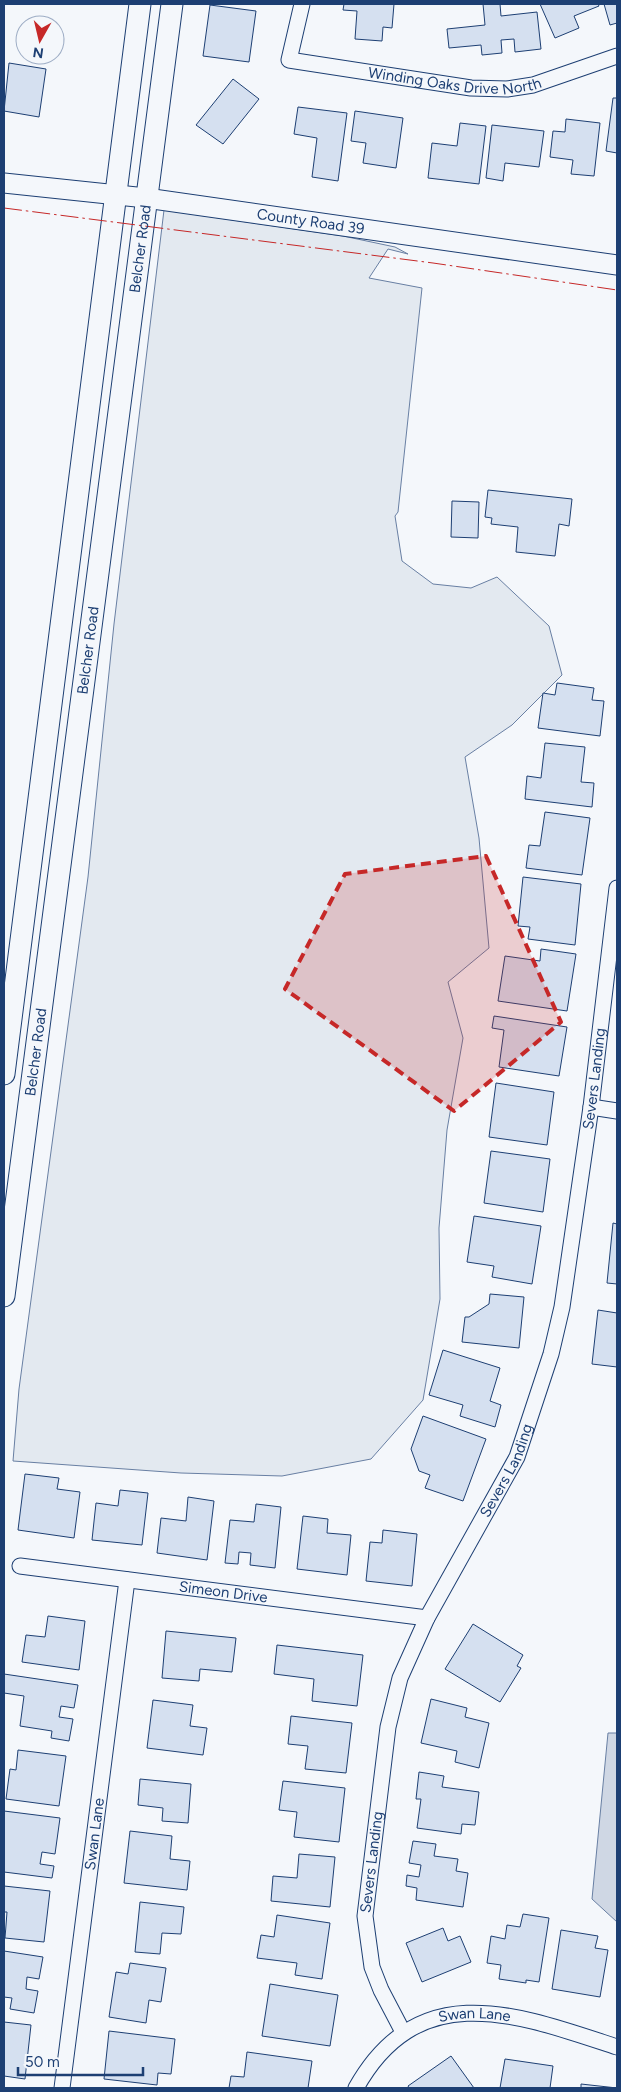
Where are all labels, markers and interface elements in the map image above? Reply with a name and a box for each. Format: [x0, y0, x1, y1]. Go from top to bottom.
north arrow [15, 15, 65, 65]
text: N [32, 43, 45, 62]
street label: Winding Oaks Drive North [367, 63, 544, 99]
street label: Belcher Road [126, 204, 155, 294]
street label: County Road 39 [256, 205, 366, 238]
street label: Belcher Road [73, 605, 103, 696]
street label: Belcher Road [21, 1007, 50, 1097]
street label: Severs Landing [579, 1027, 609, 1131]
street label: Severs Landing [476, 1422, 536, 1521]
street label: Simeon Drive [178, 1577, 269, 1607]
street label: Swan Lane [81, 1797, 108, 1871]
street label: Severs Landing [356, 1810, 387, 1914]
street label: Swan Lane [437, 2004, 512, 2026]
scale bar [18, 2044, 142, 2076]
text: 50 m [25, 2053, 60, 2071]

